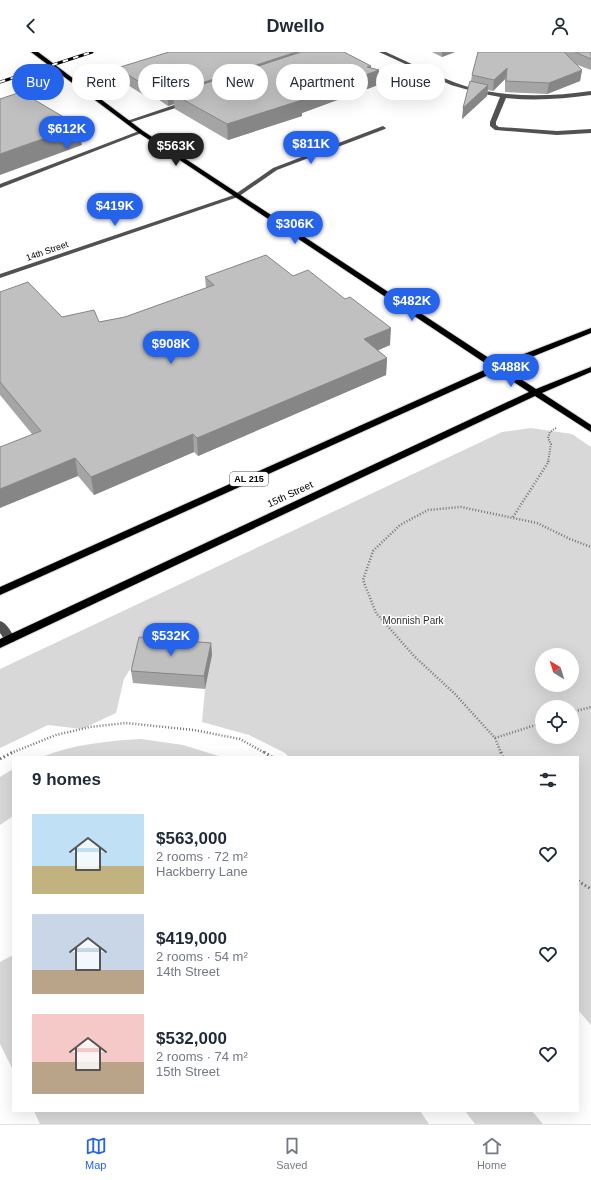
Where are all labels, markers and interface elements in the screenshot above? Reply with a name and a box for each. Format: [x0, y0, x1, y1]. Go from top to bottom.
icon: back [20, 15, 42, 37]
icon: person [549, 15, 571, 37]
text: Dwello [266, 16, 325, 36]
chip: Buy [12, 64, 64, 100]
chip: Rent [72, 64, 130, 100]
chip: Filters [138, 64, 204, 100]
chip: New [212, 64, 268, 100]
chip: Apartment [276, 64, 368, 100]
chip: House [376, 64, 445, 100]
pin: $612K [39, 116, 95, 150]
text: $612K [48, 121, 86, 136]
pin: $811K [283, 131, 339, 165]
pin: $563K [148, 133, 204, 167]
text: $811K [292, 136, 330, 151]
text: $563K [157, 138, 195, 153]
pin: $419K [87, 193, 143, 227]
text: $419K [96, 198, 134, 213]
pin: $306K [267, 211, 323, 245]
text: $306K [276, 216, 314, 231]
street label: 14th Street [25, 239, 70, 263]
pin: $482K [384, 288, 440, 322]
text: $482K [393, 293, 431, 308]
pin: $908K [143, 331, 199, 365]
text: $908K [152, 336, 190, 351]
pin: $488K [483, 354, 539, 388]
text: $488K [492, 359, 530, 374]
road number: AL 215 [230, 472, 268, 486]
street label: 15th Street [266, 479, 315, 509]
park label: Monnish Park [382, 615, 445, 626]
pin: $532K [143, 623, 199, 657]
text: $532K [152, 628, 190, 643]
north arrow [535, 648, 579, 692]
map controls [535, 648, 579, 744]
button: locate [535, 700, 579, 744]
icon: filters [537, 769, 559, 791]
text: 9 homes [32, 770, 101, 789]
text: $563,000 [156, 829, 227, 848]
icon: home [64, 830, 112, 878]
icon: heart [537, 843, 559, 865]
text: 2 rooms · 72 m² [156, 849, 248, 864]
text: Hackberry Lane [156, 864, 248, 879]
text: $419,000 [156, 929, 227, 948]
icon: home [64, 930, 112, 978]
icon: heart [537, 943, 559, 965]
text: 2 rooms · 54 m² [156, 949, 248, 964]
text: 14th Street [156, 964, 220, 979]
text: $532,000 [156, 1029, 227, 1048]
icon: home [64, 1030, 112, 1078]
icon: heart [537, 1043, 559, 1065]
text: 2 rooms · 74 m² [156, 1049, 248, 1064]
text: 15th Street [156, 1064, 220, 1079]
tab: Map [85, 1135, 107, 1171]
tab: Saved [276, 1135, 307, 1171]
tab: Home [477, 1135, 506, 1171]

